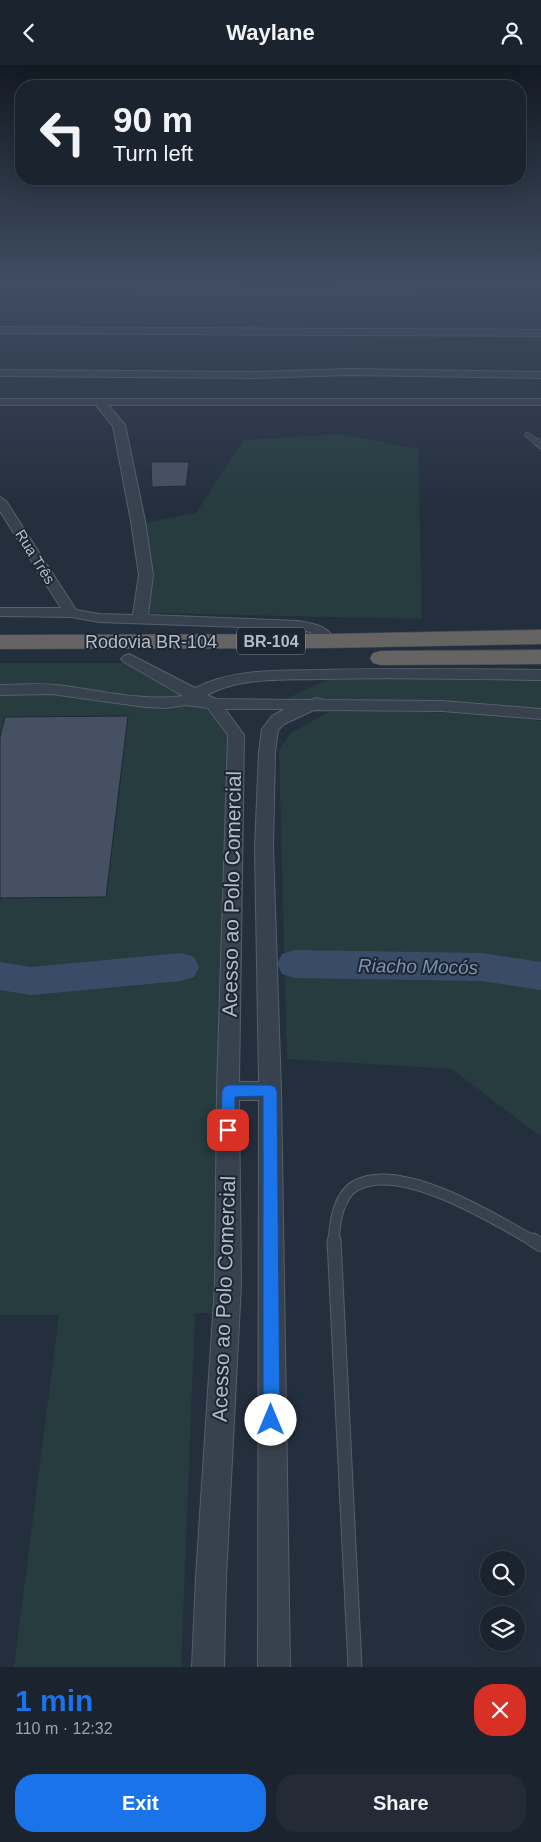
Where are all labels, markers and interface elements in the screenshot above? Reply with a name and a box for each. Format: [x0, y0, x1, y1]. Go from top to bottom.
icon: back [15, 19, 43, 47]
icon: person [498, 19, 526, 47]
text: Waylane [226, 20, 315, 45]
icon: left [30, 100, 95, 165]
text: 90 m [113, 100, 193, 139]
text: Turn left [113, 141, 193, 166]
street label: Rua Três [12, 526, 59, 587]
road number: BR-104 [237, 627, 305, 655]
street label: Rodovia BR-104 [85, 632, 217, 652]
street label: Acesso ao Polo Comercial [218, 771, 245, 1017]
water label: Riacho Mocós [358, 955, 479, 978]
pin [207, 1109, 249, 1151]
icon: arrive [214, 1116, 242, 1144]
street label: Acesso ao Polo Comercial [208, 1176, 239, 1422]
position arrow [244, 1393, 296, 1445]
map controls [480, 1551, 525, 1651]
button: search [480, 1551, 525, 1596]
button: layers [480, 1606, 525, 1651]
text: 1 min [15, 1684, 93, 1717]
button: close [474, 1684, 526, 1736]
text: 110 m · 12:32 [15, 1720, 113, 1737]
button: Exit [15, 1774, 266, 1832]
button: Share [276, 1774, 526, 1832]

